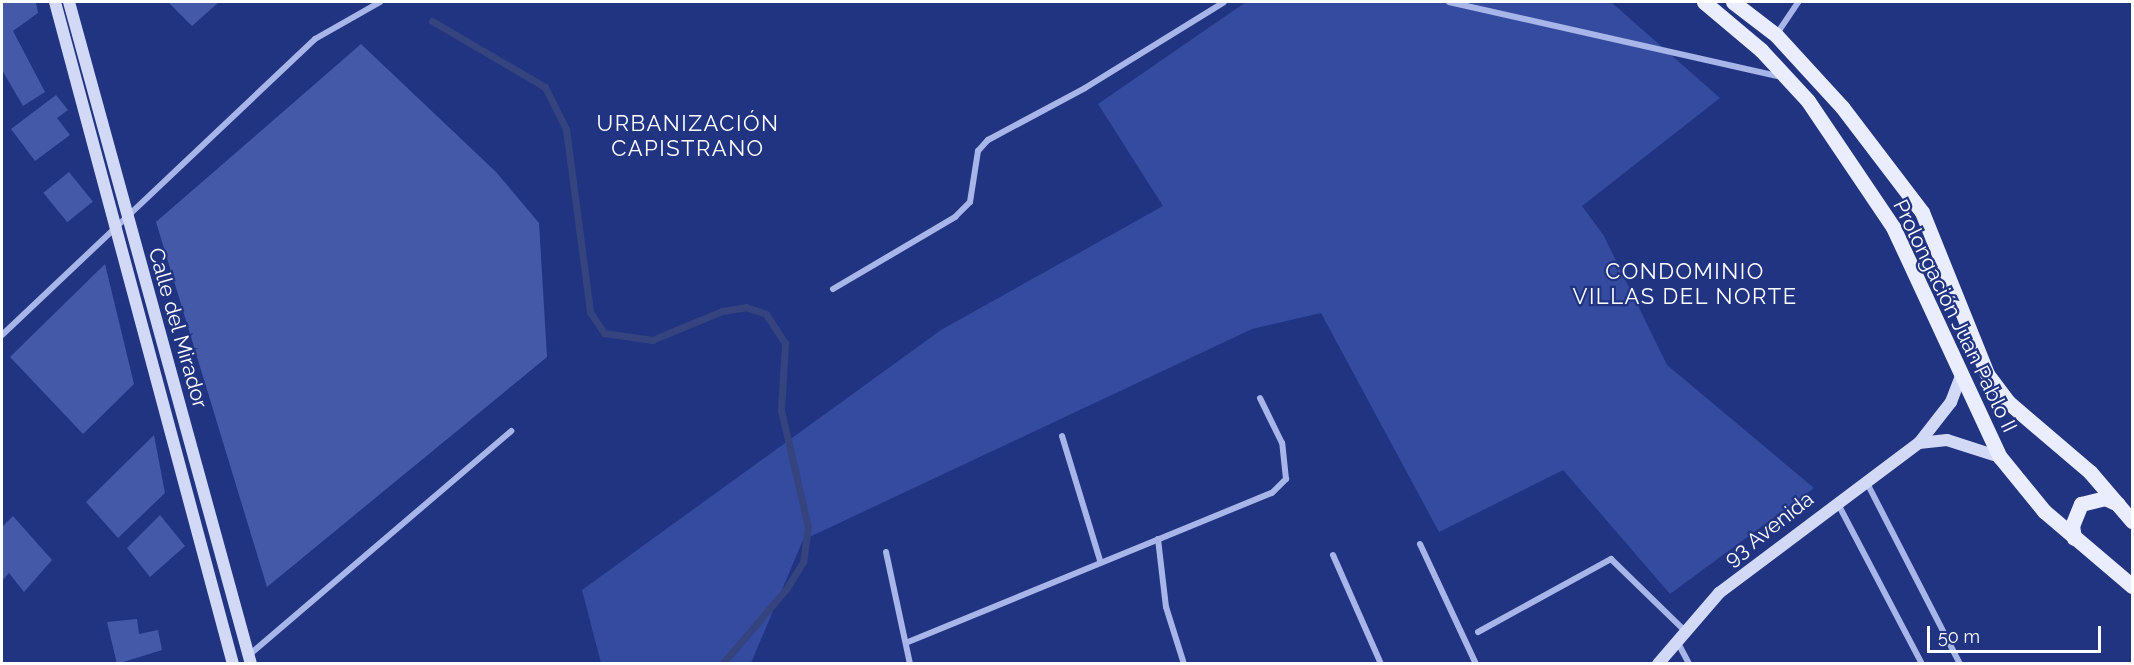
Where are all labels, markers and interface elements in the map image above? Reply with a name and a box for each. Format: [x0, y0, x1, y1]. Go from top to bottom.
district label: URBANIZACIÓN CAPISTRANO [597, 110, 779, 162]
street label: Prolongación Juan Pablo II [1887, 195, 2023, 437]
street label: Calle del Mirador [143, 245, 213, 411]
district label: CONDOMINIO VILLAS DEL NORTE [1572, 258, 1798, 310]
street label: 93 Avenida [1719, 486, 1819, 572]
scale bar [1930, 614, 2104, 652]
text: 50 m [1938, 626, 1980, 647]

